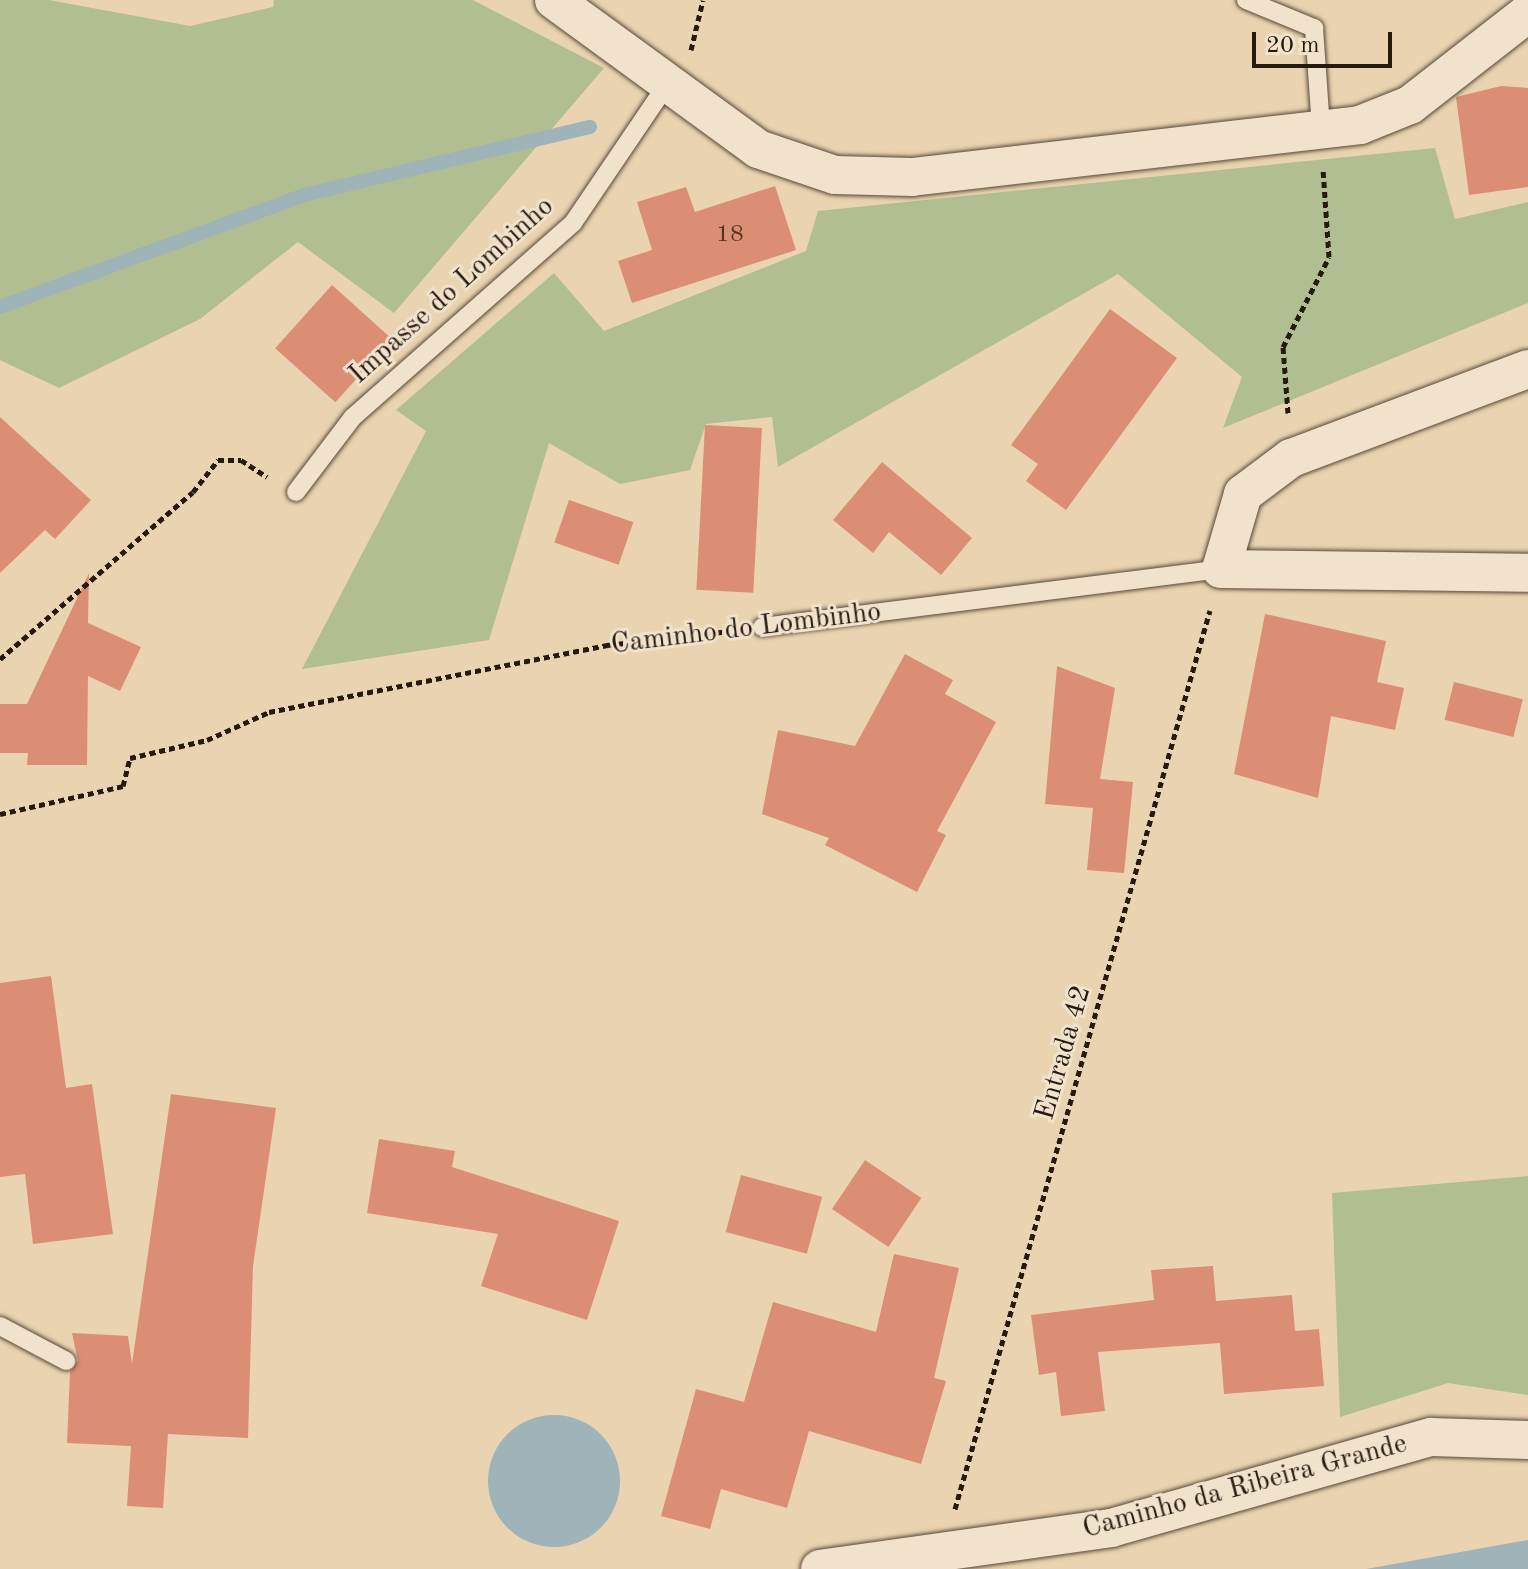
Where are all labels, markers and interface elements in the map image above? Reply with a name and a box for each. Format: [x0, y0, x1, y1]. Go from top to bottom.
scale bar [1256, 16, 1396, 66]
text: 20 m [1266, 34, 1320, 58]
street label: Impasse do Lombinho [343, 190, 561, 392]
house number: 18 [716, 222, 744, 250]
street label: Caminho do Lombinho [609, 596, 883, 662]
street label: Entrada 42 [1029, 982, 1099, 1124]
street label: Caminho da Ribeira Grande [1079, 1428, 1411, 1546]

